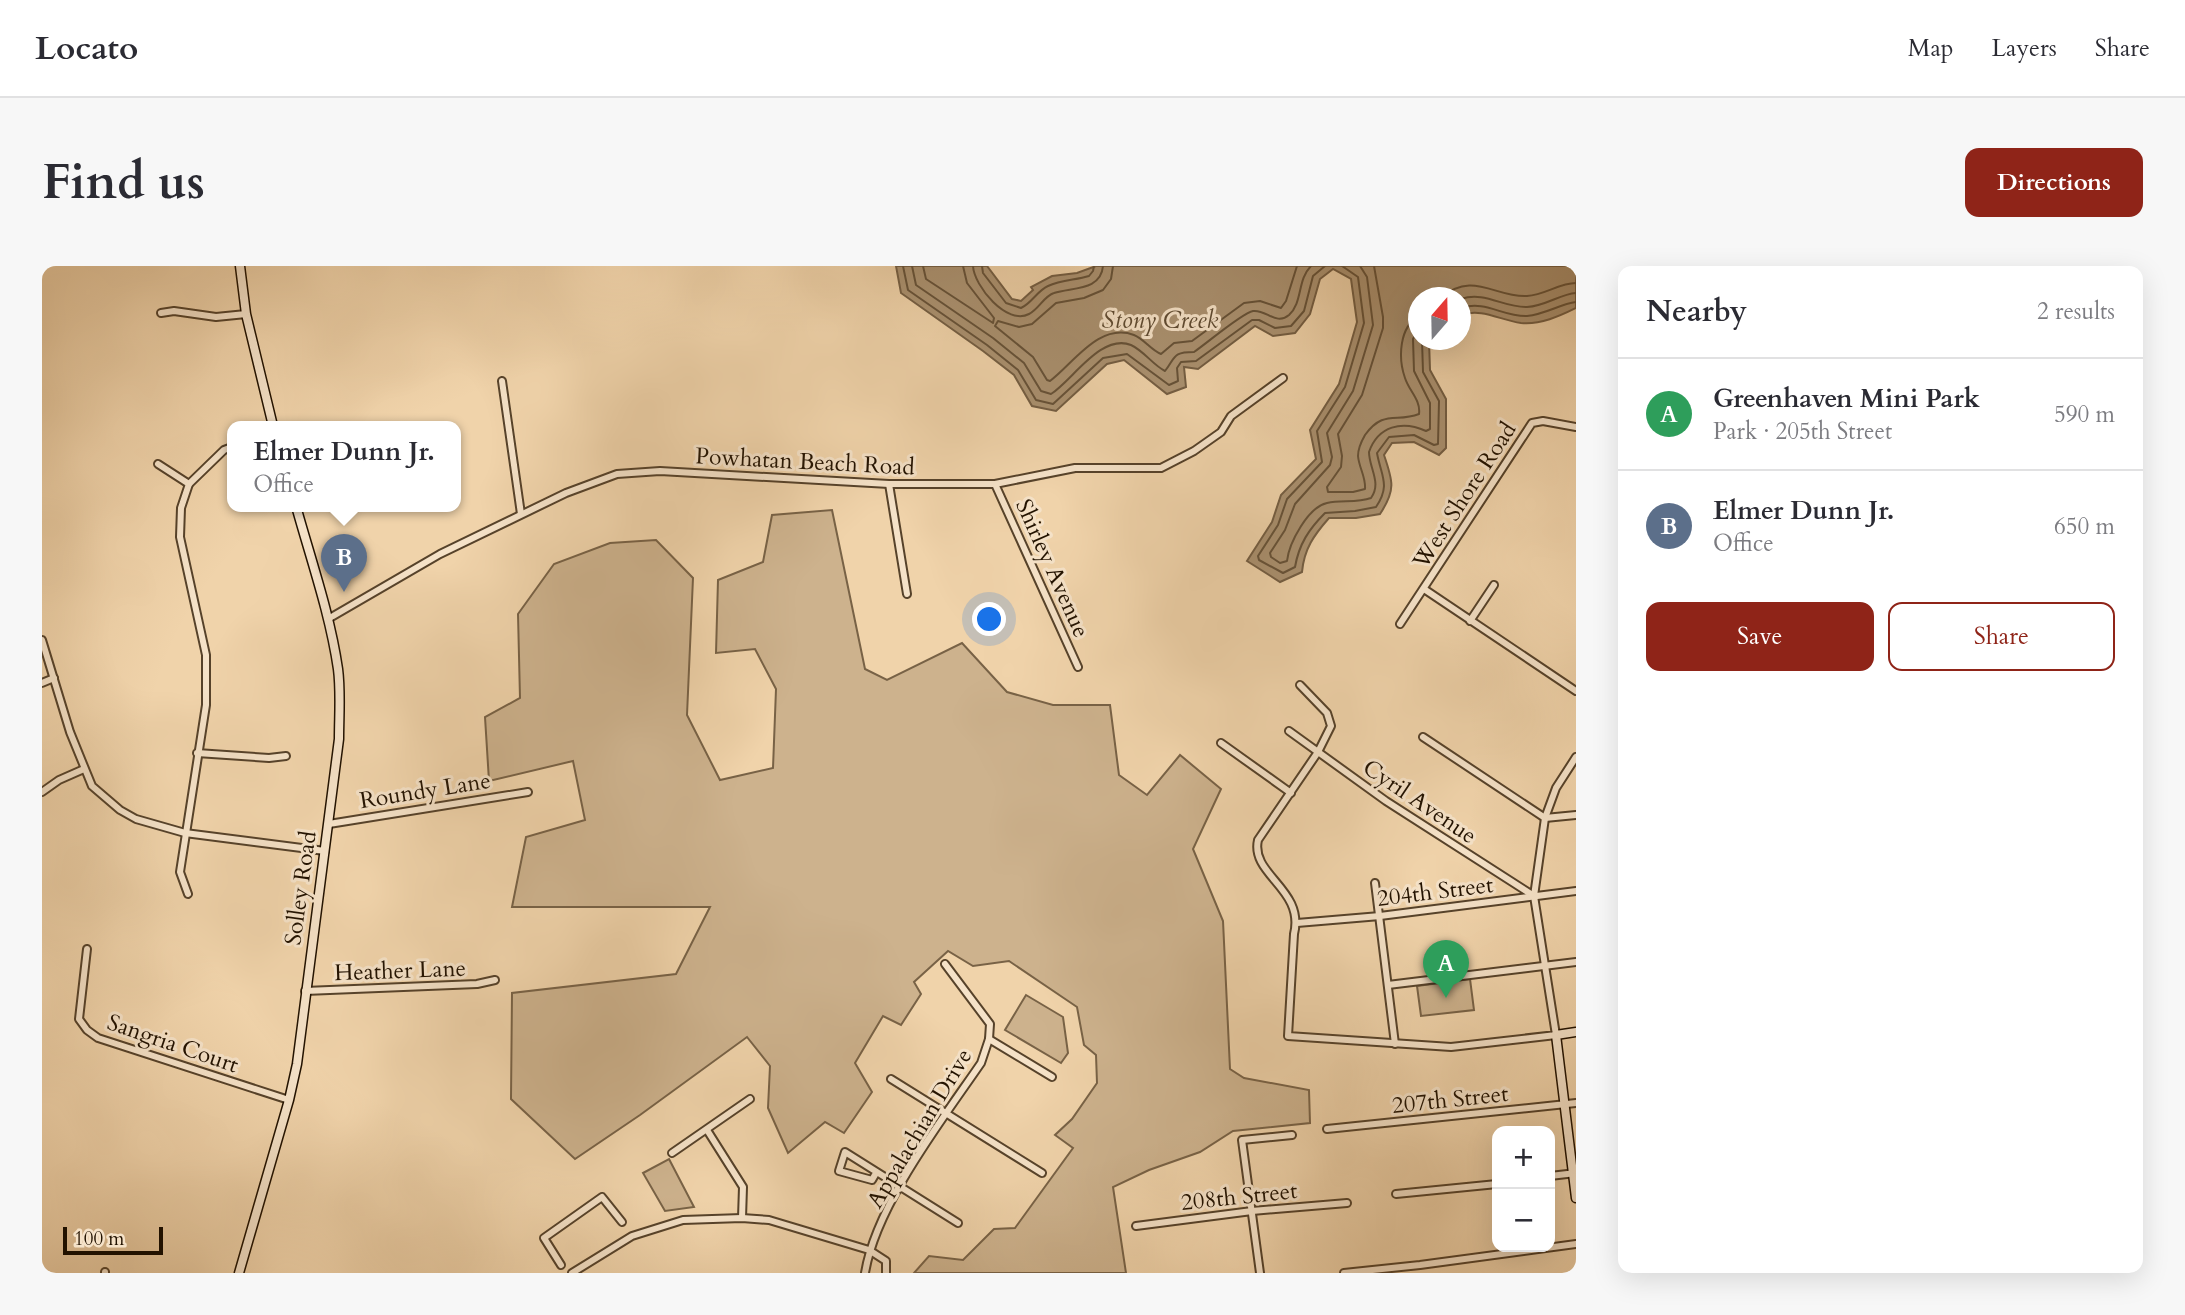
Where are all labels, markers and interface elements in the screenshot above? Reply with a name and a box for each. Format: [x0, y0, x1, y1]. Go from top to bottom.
text: Locato [35, 26, 138, 71]
text: Map [1908, 32, 1954, 65]
text: Layers [1992, 32, 2057, 65]
text: Share [2095, 32, 2150, 65]
button: Directions [1965, 148, 2143, 217]
text: Find us [42, 149, 205, 216]
north arrow [1408, 287, 1471, 350]
text: Nearby [1646, 291, 1747, 332]
text: 2 results [2037, 296, 2115, 327]
water label: Stony Creek [1102, 304, 1219, 337]
text: Greenhaven Mini Park [1713, 381, 1980, 416]
text: A [1660, 399, 1678, 430]
text: 590 m [2054, 399, 2115, 430]
street label: West Shore Road [1405, 415, 1524, 575]
text: Park · 205th Street [1713, 416, 1892, 447]
popup [227, 421, 461, 512]
text: Elmer Dunn Jr. [253, 434, 435, 469]
street label: Powhatan Beach Road [695, 440, 916, 483]
text: Office [253, 469, 314, 500]
text: Elmer Dunn Jr. [1713, 493, 1894, 528]
street label: Shirley Avenue [1008, 494, 1097, 642]
text: B [1661, 511, 1677, 542]
text: 650 m [2054, 511, 2115, 542]
text: Office [1713, 528, 1774, 559]
pin: B [321, 534, 367, 592]
your location [972, 602, 1006, 636]
button: Save [1646, 602, 1874, 671]
button: Share [1888, 602, 2115, 671]
street label: Cyril Avenue [1357, 752, 1483, 851]
street label: Roundy Lane [357, 765, 493, 816]
street label: Solley Road [277, 828, 324, 947]
street label: 204th Street [1375, 869, 1495, 914]
pin: A [1423, 940, 1469, 998]
street label: Heather Lane [334, 953, 466, 988]
street label: Sangria Court [103, 1007, 243, 1080]
street label: Appalachian Drive [860, 1043, 979, 1214]
street label: 207th Street [1390, 1078, 1510, 1121]
map controls [1492, 1126, 1555, 1252]
button: + [1492, 1126, 1555, 1189]
street label: 208th Street [1179, 1175, 1299, 1218]
button: − [1492, 1189, 1555, 1252]
scale bar [63, 1224, 163, 1256]
text: 100 m [74, 1226, 124, 1252]

